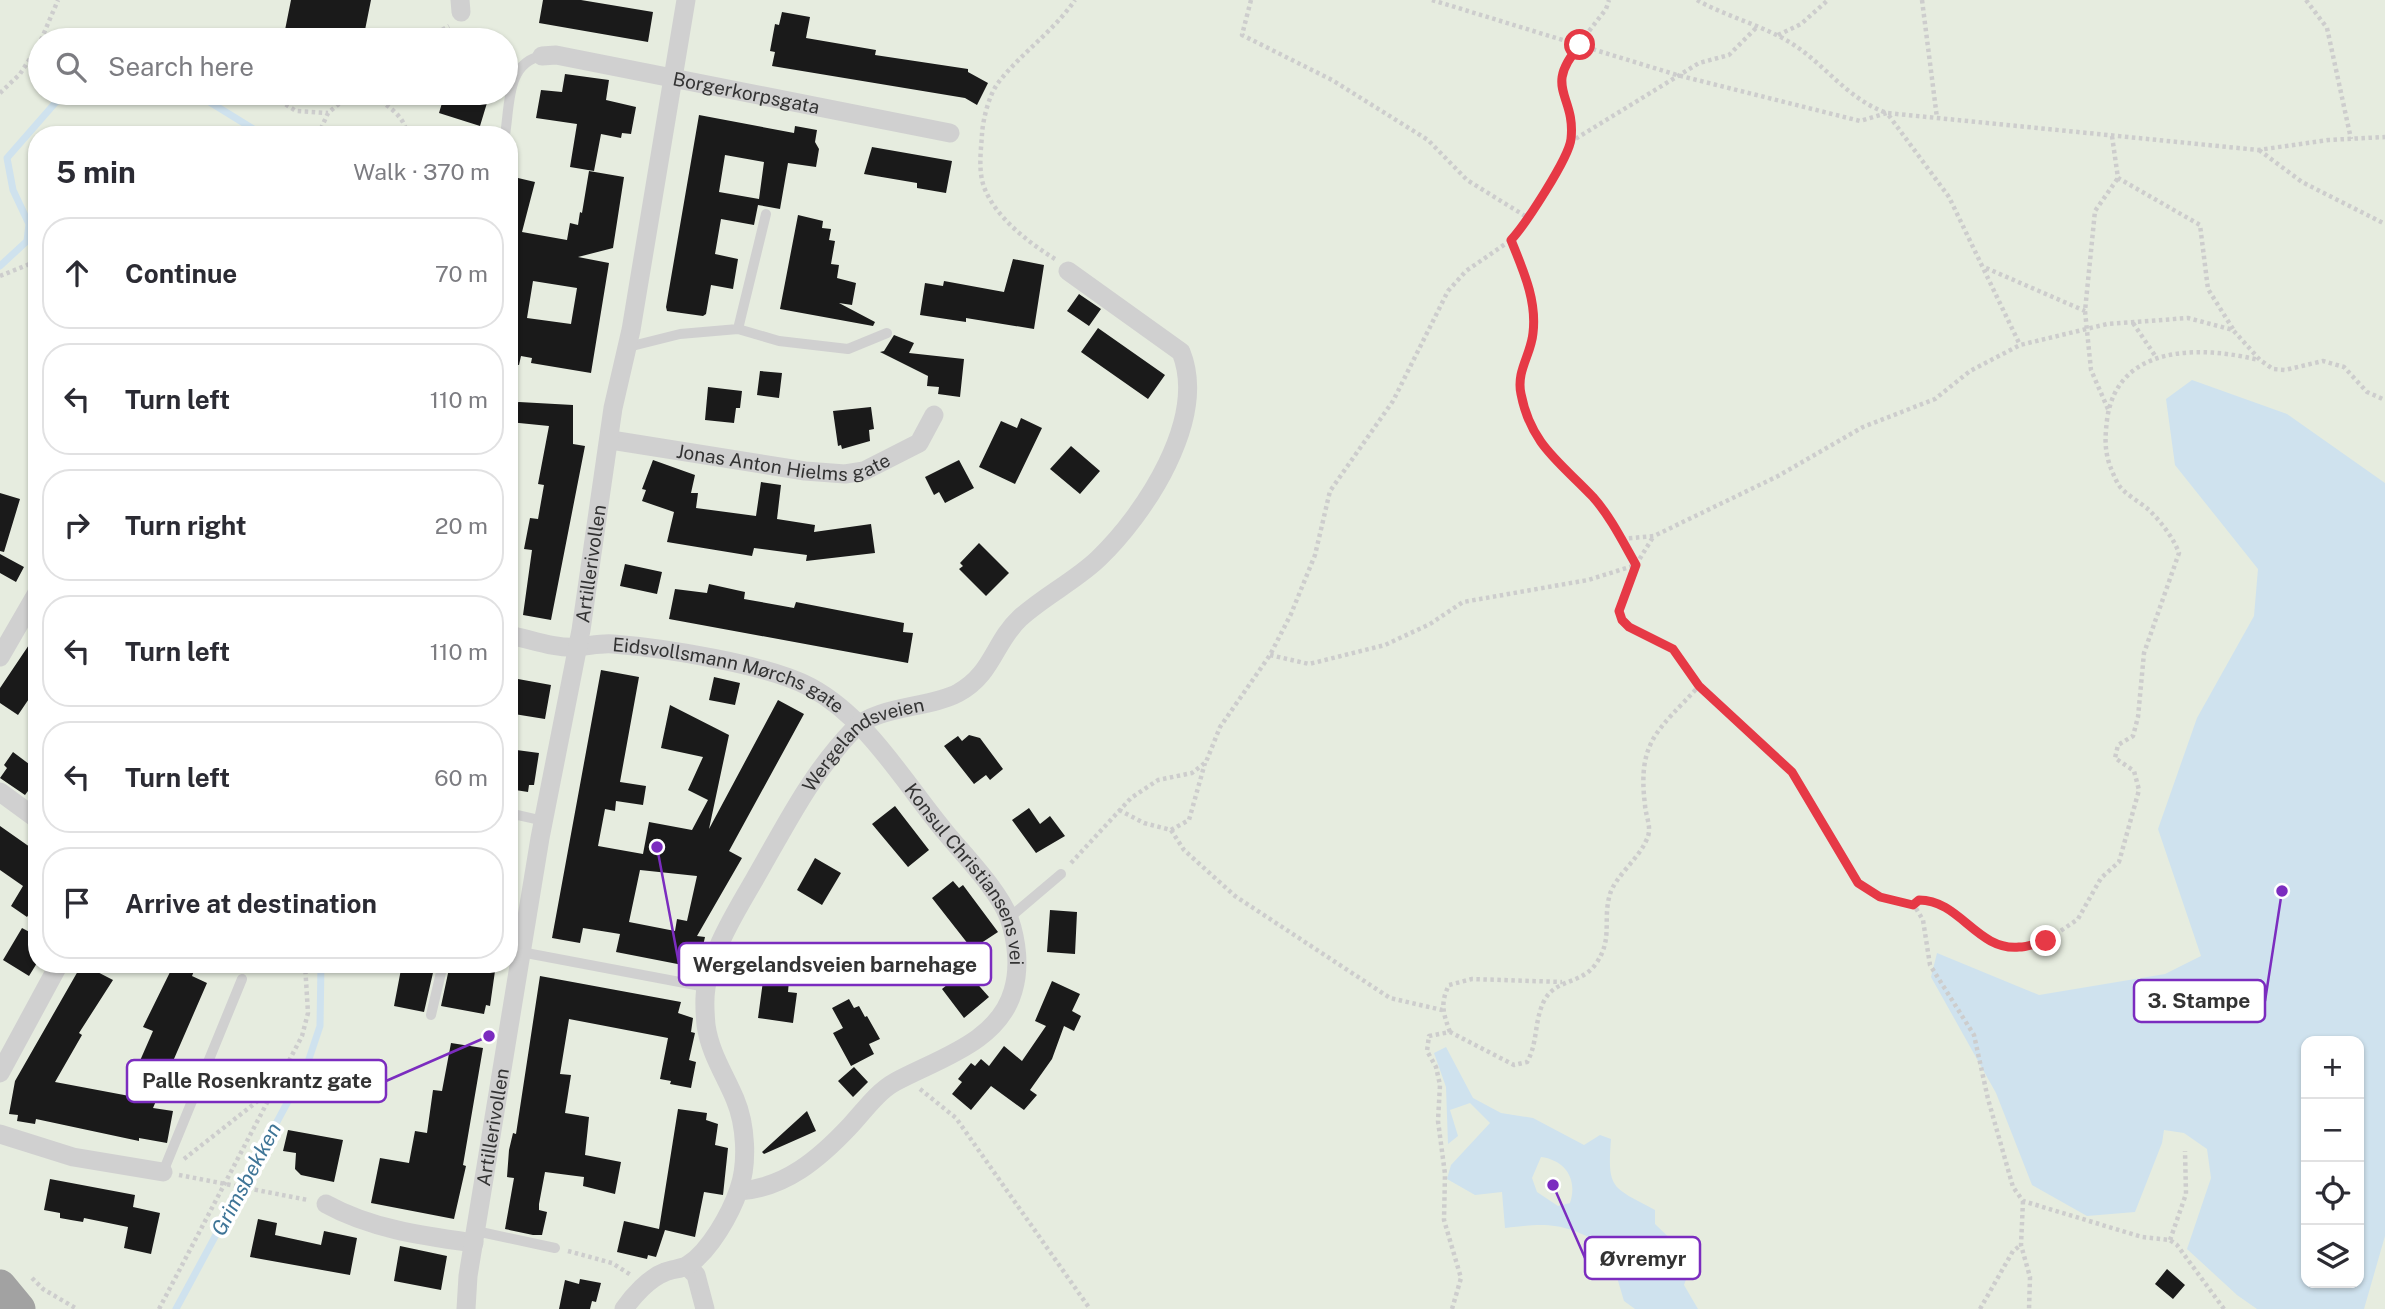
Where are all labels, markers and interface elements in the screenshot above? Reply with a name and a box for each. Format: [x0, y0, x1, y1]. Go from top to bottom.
search box [28, 28, 518, 105]
route start [1564, 29, 1595, 60]
icon: search [52, 48, 90, 86]
text: Search here [108, 51, 254, 82]
street label: Borgerkorpsgata [671, 67, 822, 118]
text: 5 min [56, 154, 136, 190]
text: Walk · 370 m [353, 158, 490, 185]
icon: ahead [58, 254, 96, 292]
text: Continue [125, 258, 237, 289]
text: 70 m [435, 260, 488, 287]
icon: left [58, 380, 96, 418]
text: Turn left [125, 384, 230, 415]
text: 110 m [430, 386, 488, 413]
street label: Jonas Anton Hielms gate [675, 440, 894, 485]
street label: Artillerivollen [571, 503, 610, 624]
icon: right [58, 506, 96, 544]
text: Turn right [125, 510, 247, 541]
text: 20 m [435, 512, 488, 539]
icon: left [58, 632, 96, 670]
street label: Eidsvollsmann Mørchs gate [612, 633, 849, 717]
text: Turn left [125, 636, 230, 667]
text: 110 m [430, 638, 488, 665]
street label: Wergelandsveien [797, 693, 926, 796]
icon: left [58, 758, 96, 796]
text: Turn left [125, 762, 230, 793]
text: 60 m [434, 764, 488, 791]
street label: Konsul Christiansens vei [900, 779, 1028, 965]
icon: arrive [58, 884, 96, 922]
text: Arrive at destination [125, 888, 377, 919]
route end [2030, 925, 2061, 956]
callout: Wergelandsveien barnehage [679, 943, 991, 985]
text: Wergelandsveien barnehage [693, 952, 977, 977]
callout: 3. Stampe [2134, 980, 2265, 1022]
text: 3. Stampe [2148, 988, 2250, 1013]
map controls [2301, 1036, 2364, 1288]
button: + [2301, 1036, 2364, 1099]
callout: Palle Rosenkrantz gate [127, 1060, 386, 1102]
street label: Artillerivollen [472, 1066, 513, 1188]
text: Palle Rosenkrantz gate [142, 1068, 372, 1093]
button: − [2301, 1099, 2364, 1162]
water label: Grimsbekken [206, 1118, 286, 1240]
button: locate [2301, 1162, 2364, 1225]
button: layers [2301, 1225, 2364, 1288]
callout: Øvremyr [1585, 1237, 1700, 1279]
text: Øvremyr [1600, 1246, 1687, 1271]

